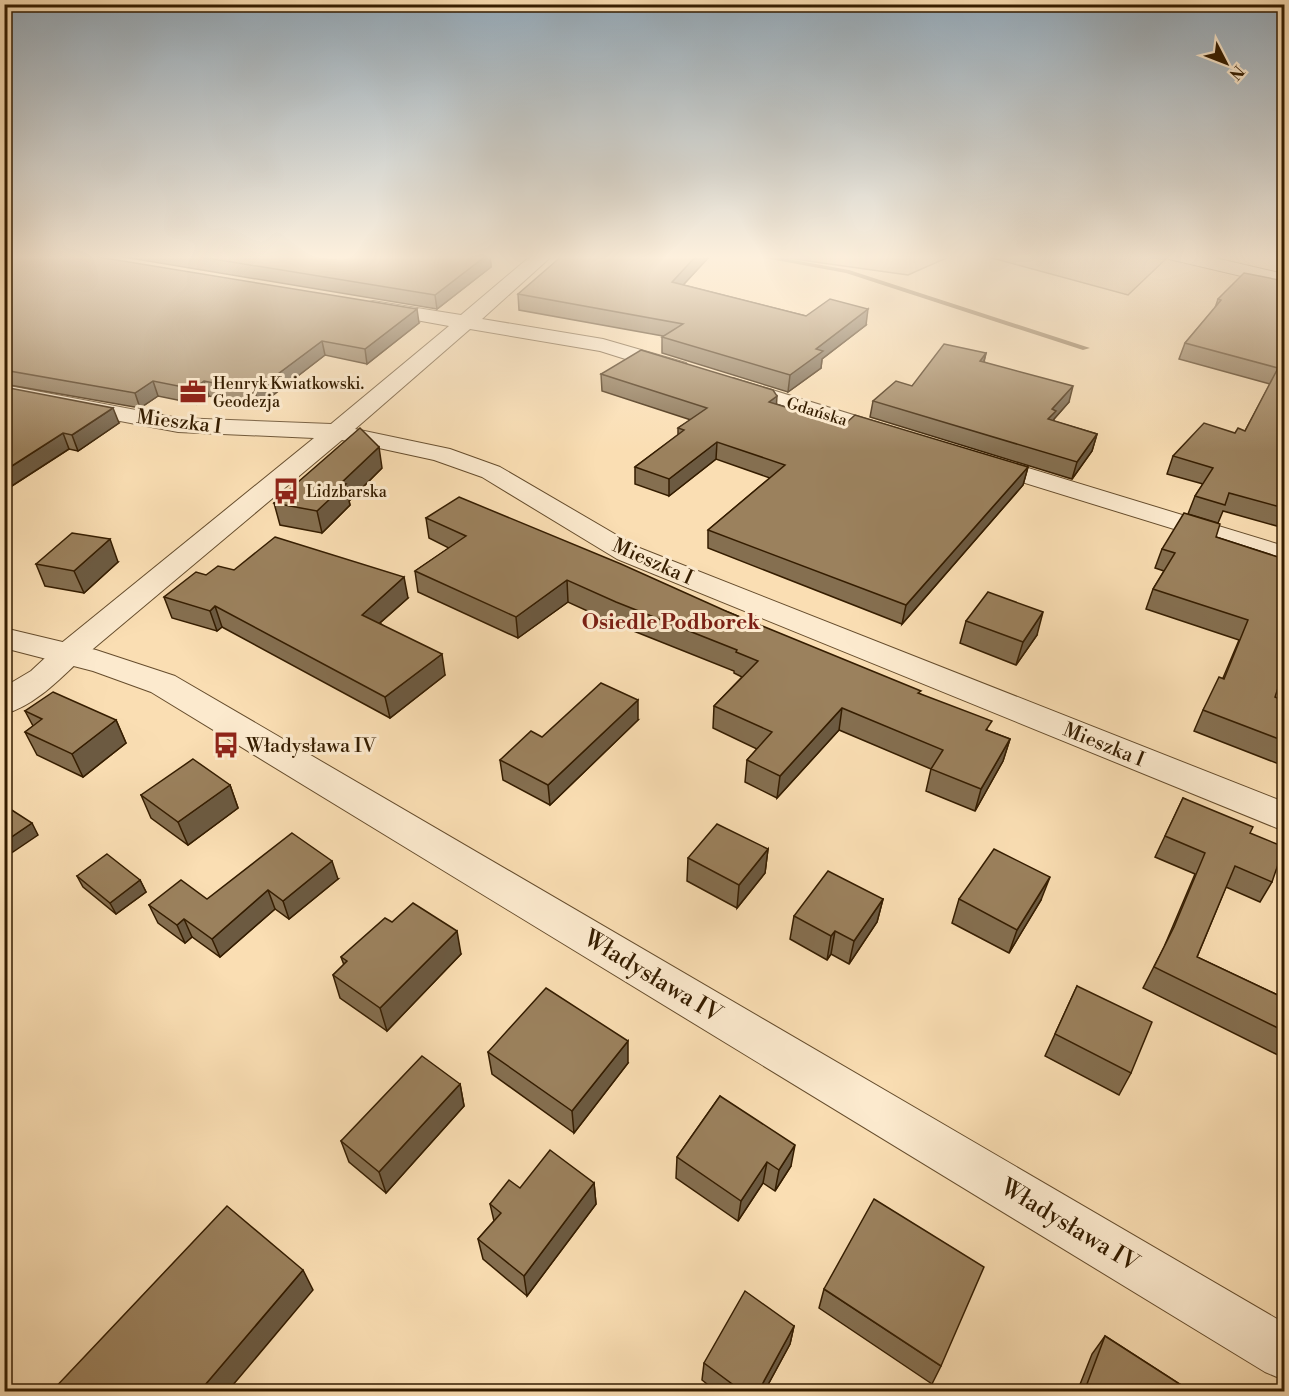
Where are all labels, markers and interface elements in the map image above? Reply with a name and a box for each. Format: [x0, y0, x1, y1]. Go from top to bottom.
north arrow [1196, 33, 1256, 93]
text: N [1225, 61, 1248, 84]
place label: Henryk Kwiatkowski. Geodezja [213, 374, 364, 412]
office icon: Henryk Kwiatkowski. Geodezja [178, 377, 208, 407]
street label: Gdańska [784, 393, 850, 431]
street label: Mieszka I [135, 405, 223, 440]
bus stop icon: Lidzbarska [271, 476, 301, 506]
place label: Lidzbarska [306, 482, 388, 502]
street label: Mieszka I [608, 534, 697, 591]
district label: Osiedle Podborek [582, 610, 761, 636]
street label: Mieszka I [1059, 718, 1148, 773]
bus stop icon: Władysława IV [211, 730, 241, 760]
place label: Władysława IV [245, 734, 377, 759]
street label: Władysława IV [577, 923, 728, 1030]
street label: Władysława IV [994, 1172, 1145, 1279]

